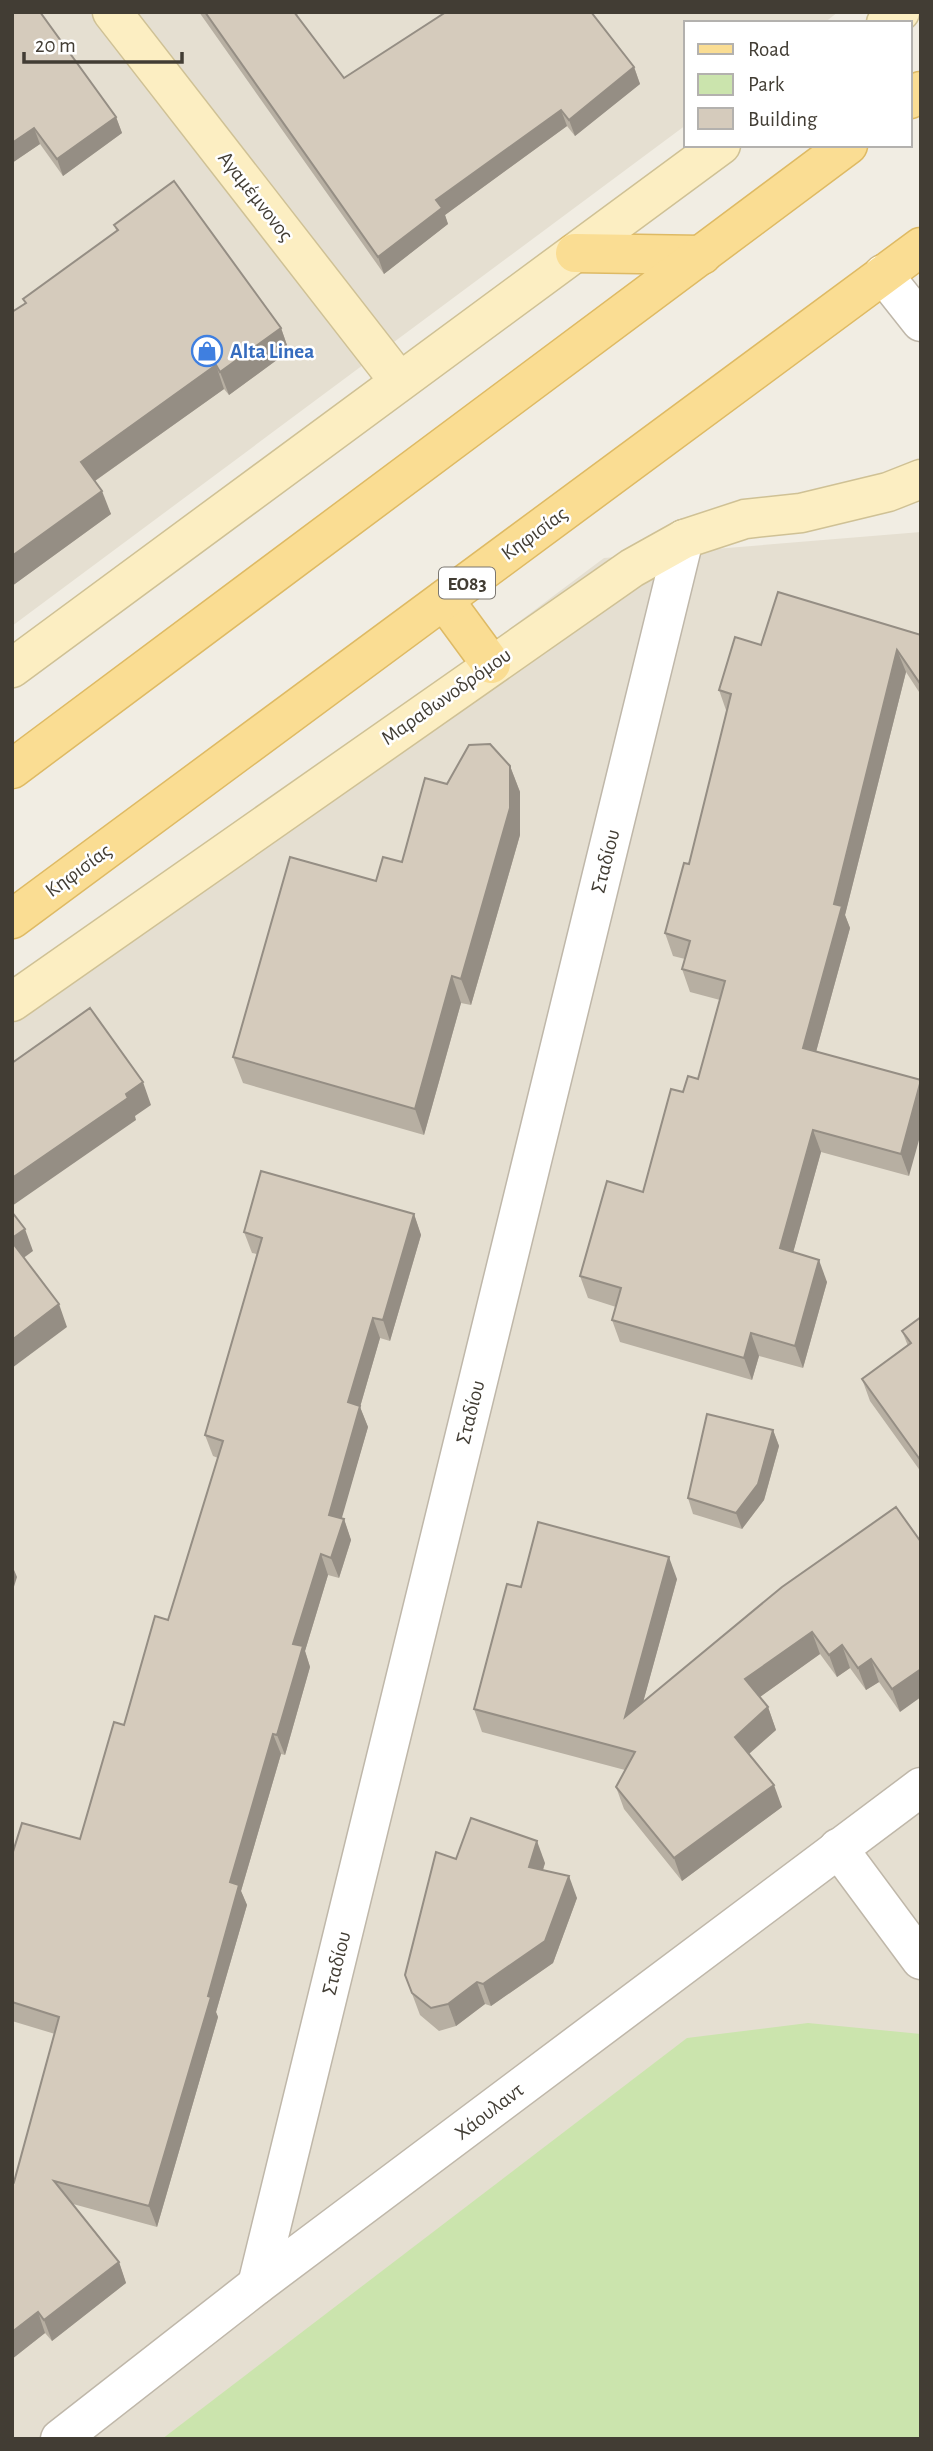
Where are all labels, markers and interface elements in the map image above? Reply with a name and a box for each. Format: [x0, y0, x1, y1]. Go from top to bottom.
scale bar [24, 21, 182, 65]
legend [684, 21, 912, 147]
text: 20 m [35, 35, 76, 56]
text: Road [748, 39, 790, 60]
text: Park [748, 74, 785, 95]
text: Building [748, 109, 818, 130]
street label: Αγαμέμνονος [214, 147, 297, 245]
shop icon: Alta Linea [190, 334, 224, 368]
place label: Alta Linea [230, 341, 314, 362]
street label: Κηφισίας [497, 503, 571, 564]
road number: ΕΟ83 [439, 568, 495, 598]
street label: Μαραθωνοδρόμου [378, 644, 515, 749]
street label: Σταδίου [587, 827, 624, 895]
street label: Κηφισίας [41, 840, 115, 901]
street label: Σταδίου [452, 1378, 489, 1446]
street label: Σταδίου [318, 1929, 355, 1997]
street label: Χάουλαντ [451, 2079, 528, 2144]

